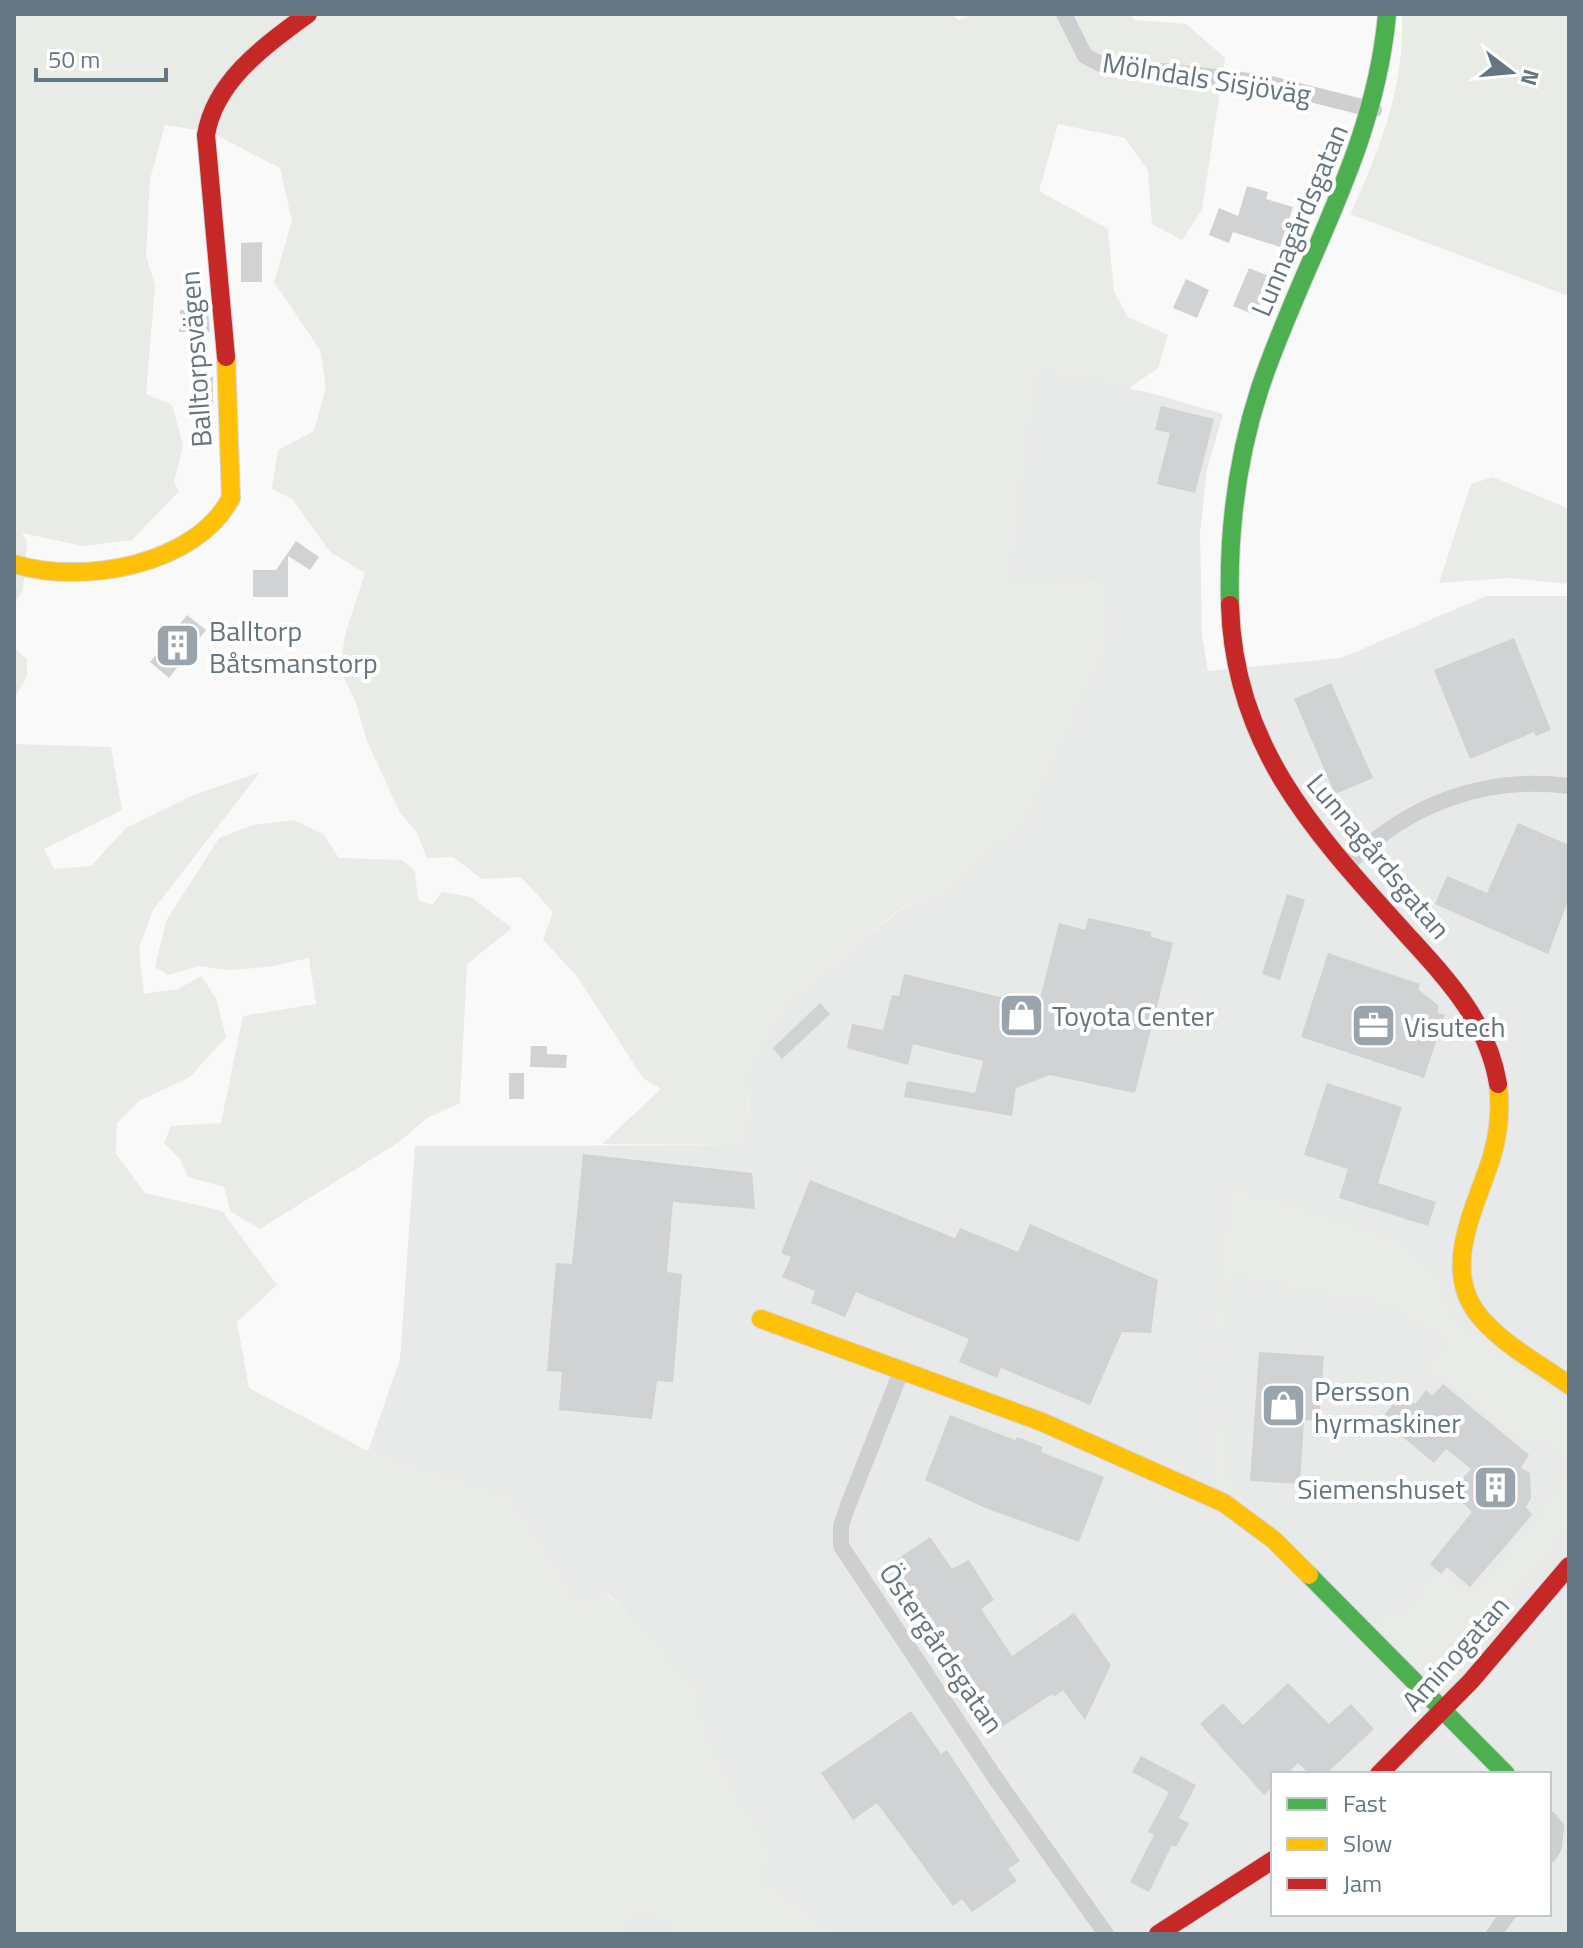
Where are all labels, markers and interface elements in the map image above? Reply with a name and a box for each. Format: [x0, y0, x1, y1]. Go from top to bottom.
scale bar [36, 32, 166, 82]
north arrow [1471, 32, 1551, 112]
street label: Mölndals Sisjöväg [1100, 40, 1314, 116]
text: 50 m [48, 41, 100, 77]
text: N [1512, 65, 1549, 90]
street label: Lunnagårdsgatan [1239, 117, 1359, 323]
street label: Balltorpsvägen [167, 269, 223, 449]
place label: Balltorp Båtsmanstorp [209, 609, 378, 684]
building icon: Balltorp Båtsmanstorp [154, 622, 202, 670]
street label: Lunnagårdsgatan [1297, 764, 1461, 948]
shop icon: Toyota Center [997, 991, 1045, 1039]
place label: Toyota Center [1052, 994, 1215, 1037]
office icon: Visutech [1349, 1002, 1397, 1050]
place label: Visutech [1404, 1005, 1506, 1048]
place label: Persson hyrmaskiner [1314, 1369, 1461, 1444]
shop icon: Persson hyrmaskiner [1259, 1382, 1307, 1430]
building icon: Siemenshuset [1472, 1464, 1520, 1512]
place label: Siemenshuset [1297, 1467, 1465, 1510]
street label: Östergårdsgatan [869, 1554, 1015, 1742]
street label: Aminogatan [1391, 1585, 1519, 1721]
legend [1271, 1772, 1551, 1916]
text: Fast [1343, 1785, 1387, 1821]
text: Slow [1343, 1825, 1392, 1861]
text: Jam [1343, 1865, 1382, 1901]

